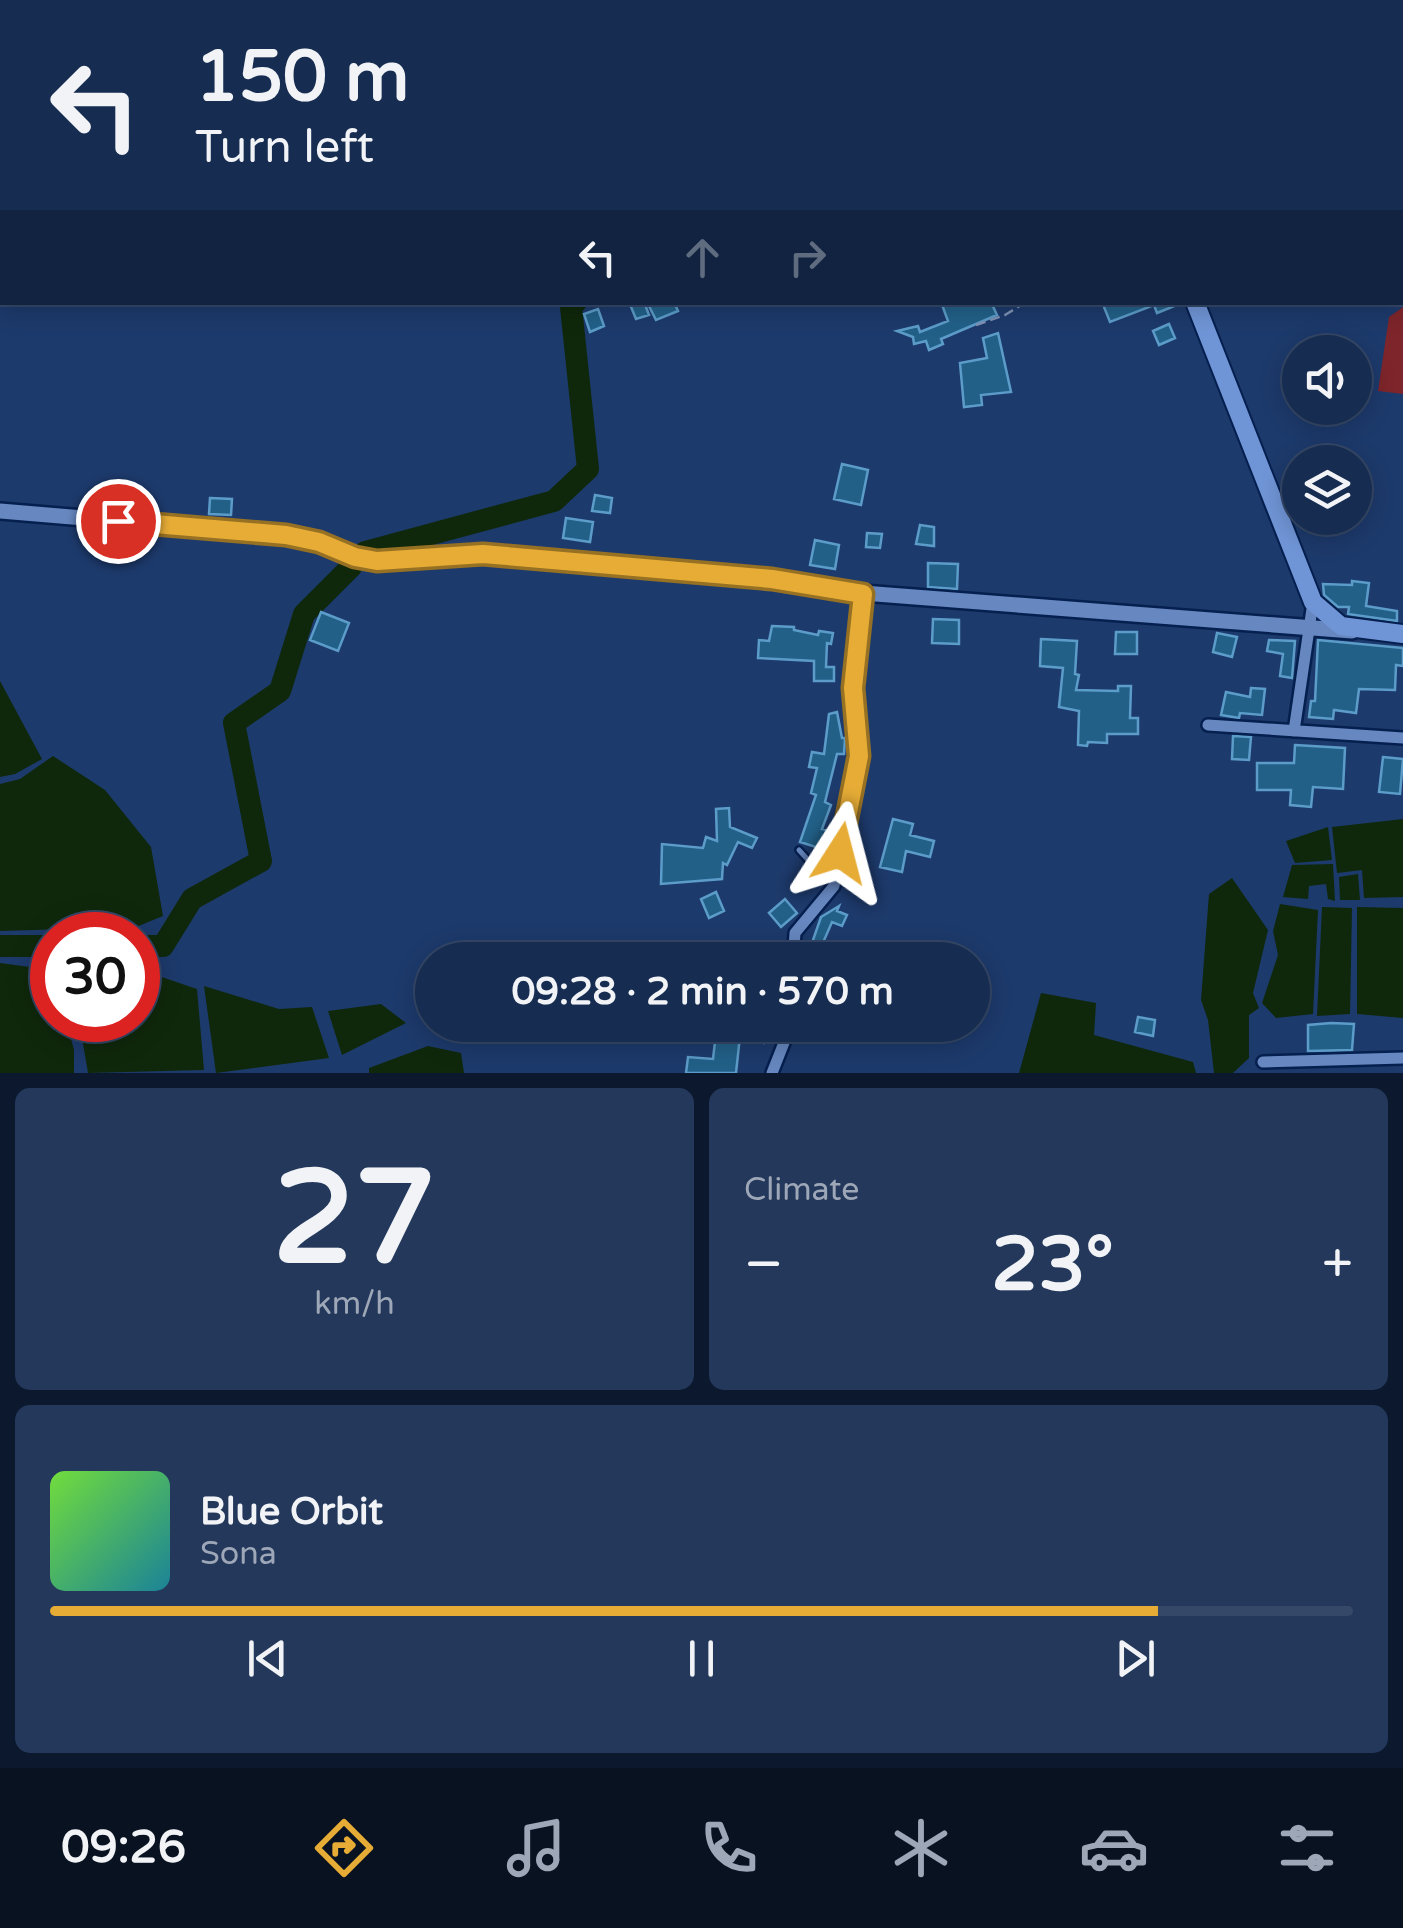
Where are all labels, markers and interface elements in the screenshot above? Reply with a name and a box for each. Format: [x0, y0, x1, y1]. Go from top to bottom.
text: 150 m [195, 36, 409, 120]
icon: left [30, 40, 160, 170]
text: Turn left [195, 121, 374, 175]
icon: left [570, 230, 625, 285]
icon: ahead [675, 230, 730, 285]
icon: right [780, 230, 835, 285]
map controls [1282, 335, 1372, 535]
button: sound [1282, 335, 1372, 425]
button: layers [1282, 445, 1372, 535]
pin [76, 479, 161, 564]
icon: arrive [91, 494, 146, 549]
position arrow [788, 801, 892, 905]
speed limit sign: 30 [30, 912, 160, 1042]
text: 09:28 · 2 min · 570 m [511, 969, 894, 1015]
text: 27 [273, 1142, 436, 1298]
text: Climate [744, 1171, 859, 1209]
text: 23° [991, 1220, 1114, 1310]
text: − [744, 1232, 783, 1298]
text: + [1322, 1232, 1353, 1298]
text: km/h [314, 1285, 395, 1323]
text: Blue Orbit [200, 1489, 383, 1535]
text: Sona [200, 1535, 277, 1573]
icon: previous [240, 1631, 295, 1686]
icon: pause [674, 1631, 729, 1686]
icon: next [1108, 1631, 1163, 1686]
icon: directions [309, 1813, 379, 1883]
icon: music [501, 1813, 571, 1883]
icon: phone [694, 1813, 764, 1883]
icon: climate [886, 1813, 956, 1883]
icon: car [1079, 1813, 1149, 1883]
icon: filters [1272, 1813, 1342, 1883]
text: 09:26 [61, 1821, 186, 1875]

